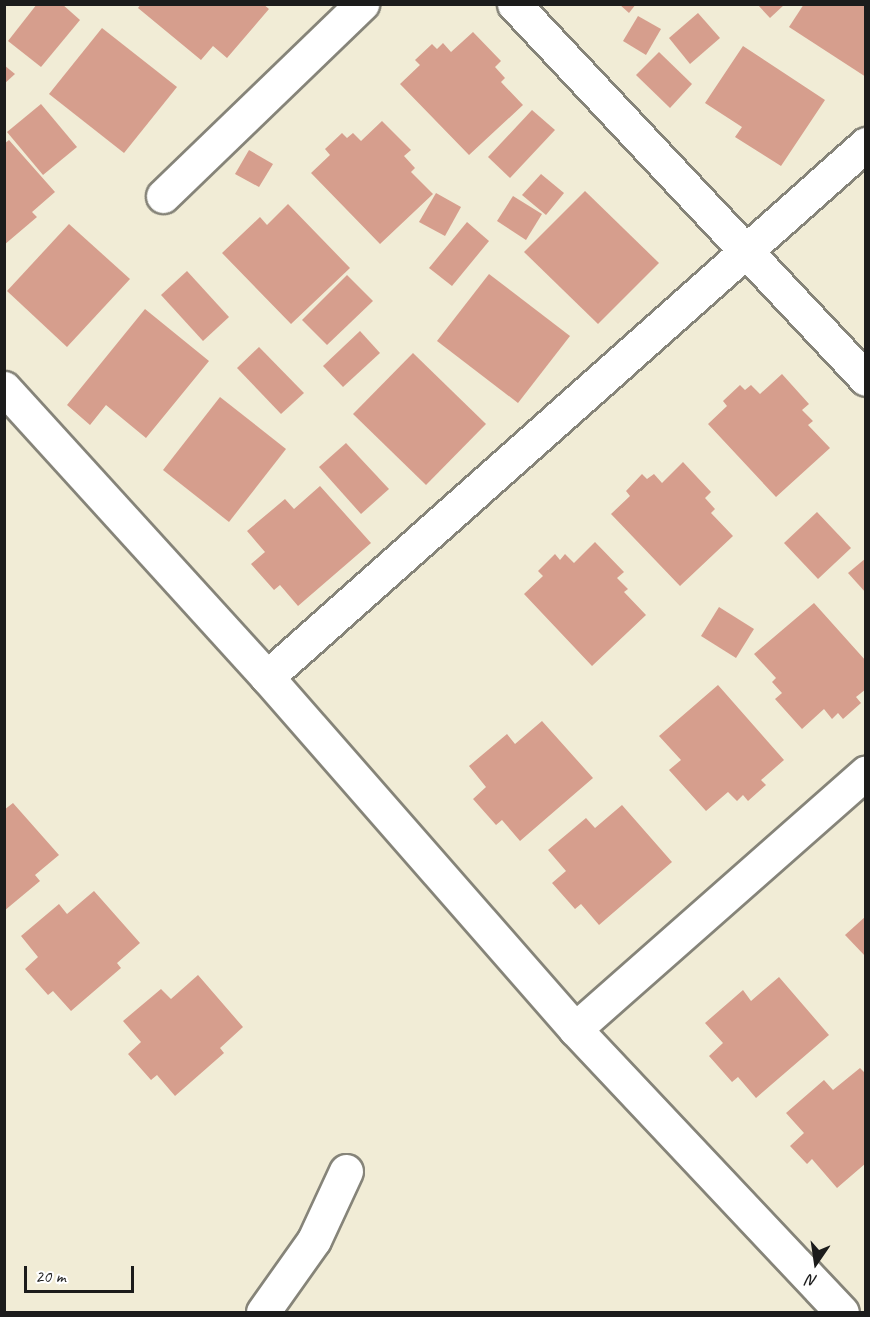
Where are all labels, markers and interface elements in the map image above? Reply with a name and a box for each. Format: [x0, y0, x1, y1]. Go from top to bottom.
north arrow [786, 1233, 846, 1293]
scale bar [27, 1254, 136, 1292]
text: 20 m [35, 1265, 66, 1287]
text: N [805, 1270, 819, 1291]

